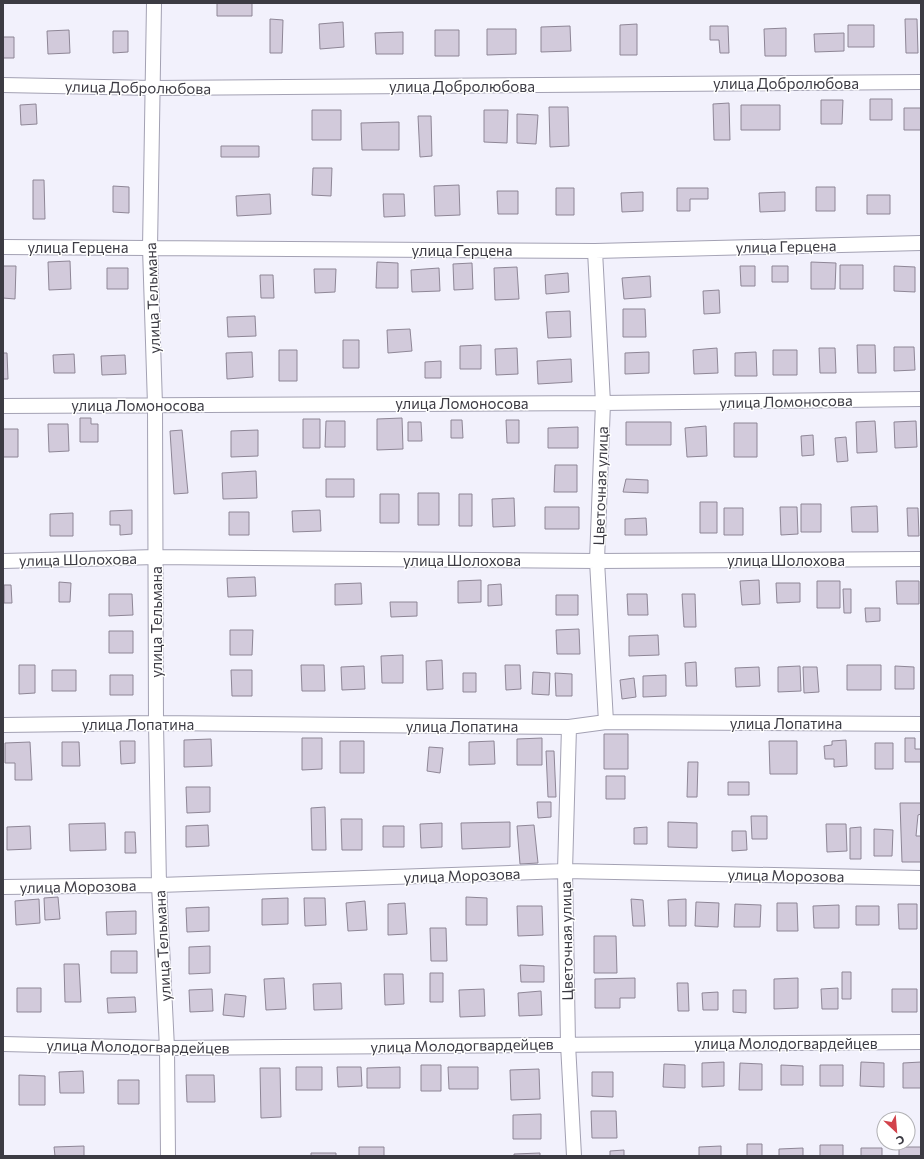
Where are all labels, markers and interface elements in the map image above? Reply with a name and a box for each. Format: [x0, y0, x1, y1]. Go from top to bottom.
street label: улица Добролюбова [713, 74, 859, 92]
street label: улица Добролюбова [65, 77, 211, 97]
street label: улица Добролюбова [389, 77, 535, 95]
street label: улица Герцена [735, 236, 837, 256]
street label: улица Герцена [28, 238, 128, 256]
street label: улица Герцена [412, 241, 512, 259]
street label: улица Тельмана [141, 242, 163, 354]
street label: улица Ломоносова [719, 391, 853, 411]
street label: улица Ломоносова [395, 394, 529, 412]
street label: улица Ломоносова [71, 396, 205, 414]
street label: Цветочная улица [589, 426, 611, 546]
street label: улица Шолохова [19, 549, 137, 569]
street label: улица Шолохова [403, 551, 521, 569]
street label: улица Шолохова [727, 551, 845, 569]
street label: улица Тельмана [147, 566, 165, 678]
street label: улица Лопатина [730, 714, 842, 732]
street label: улица Лопатина [82, 715, 194, 733]
street label: улица Лопатина [406, 717, 518, 735]
street label: улица Морозова [403, 864, 521, 886]
street label: улица Морозова [727, 865, 845, 885]
street label: улица Морозова [19, 876, 137, 896]
street label: Цветочная улица [556, 881, 576, 1001]
street label: улица Тельмана [150, 890, 174, 1002]
street label: улица Молодогвардейцев [370, 1034, 554, 1056]
street label: улица Молодогвардейцев [694, 1034, 878, 1052]
street label: улица Молодогвардейцев [46, 1035, 230, 1057]
north arrow [876, 1111, 916, 1151]
text: С [894, 1133, 907, 1148]

